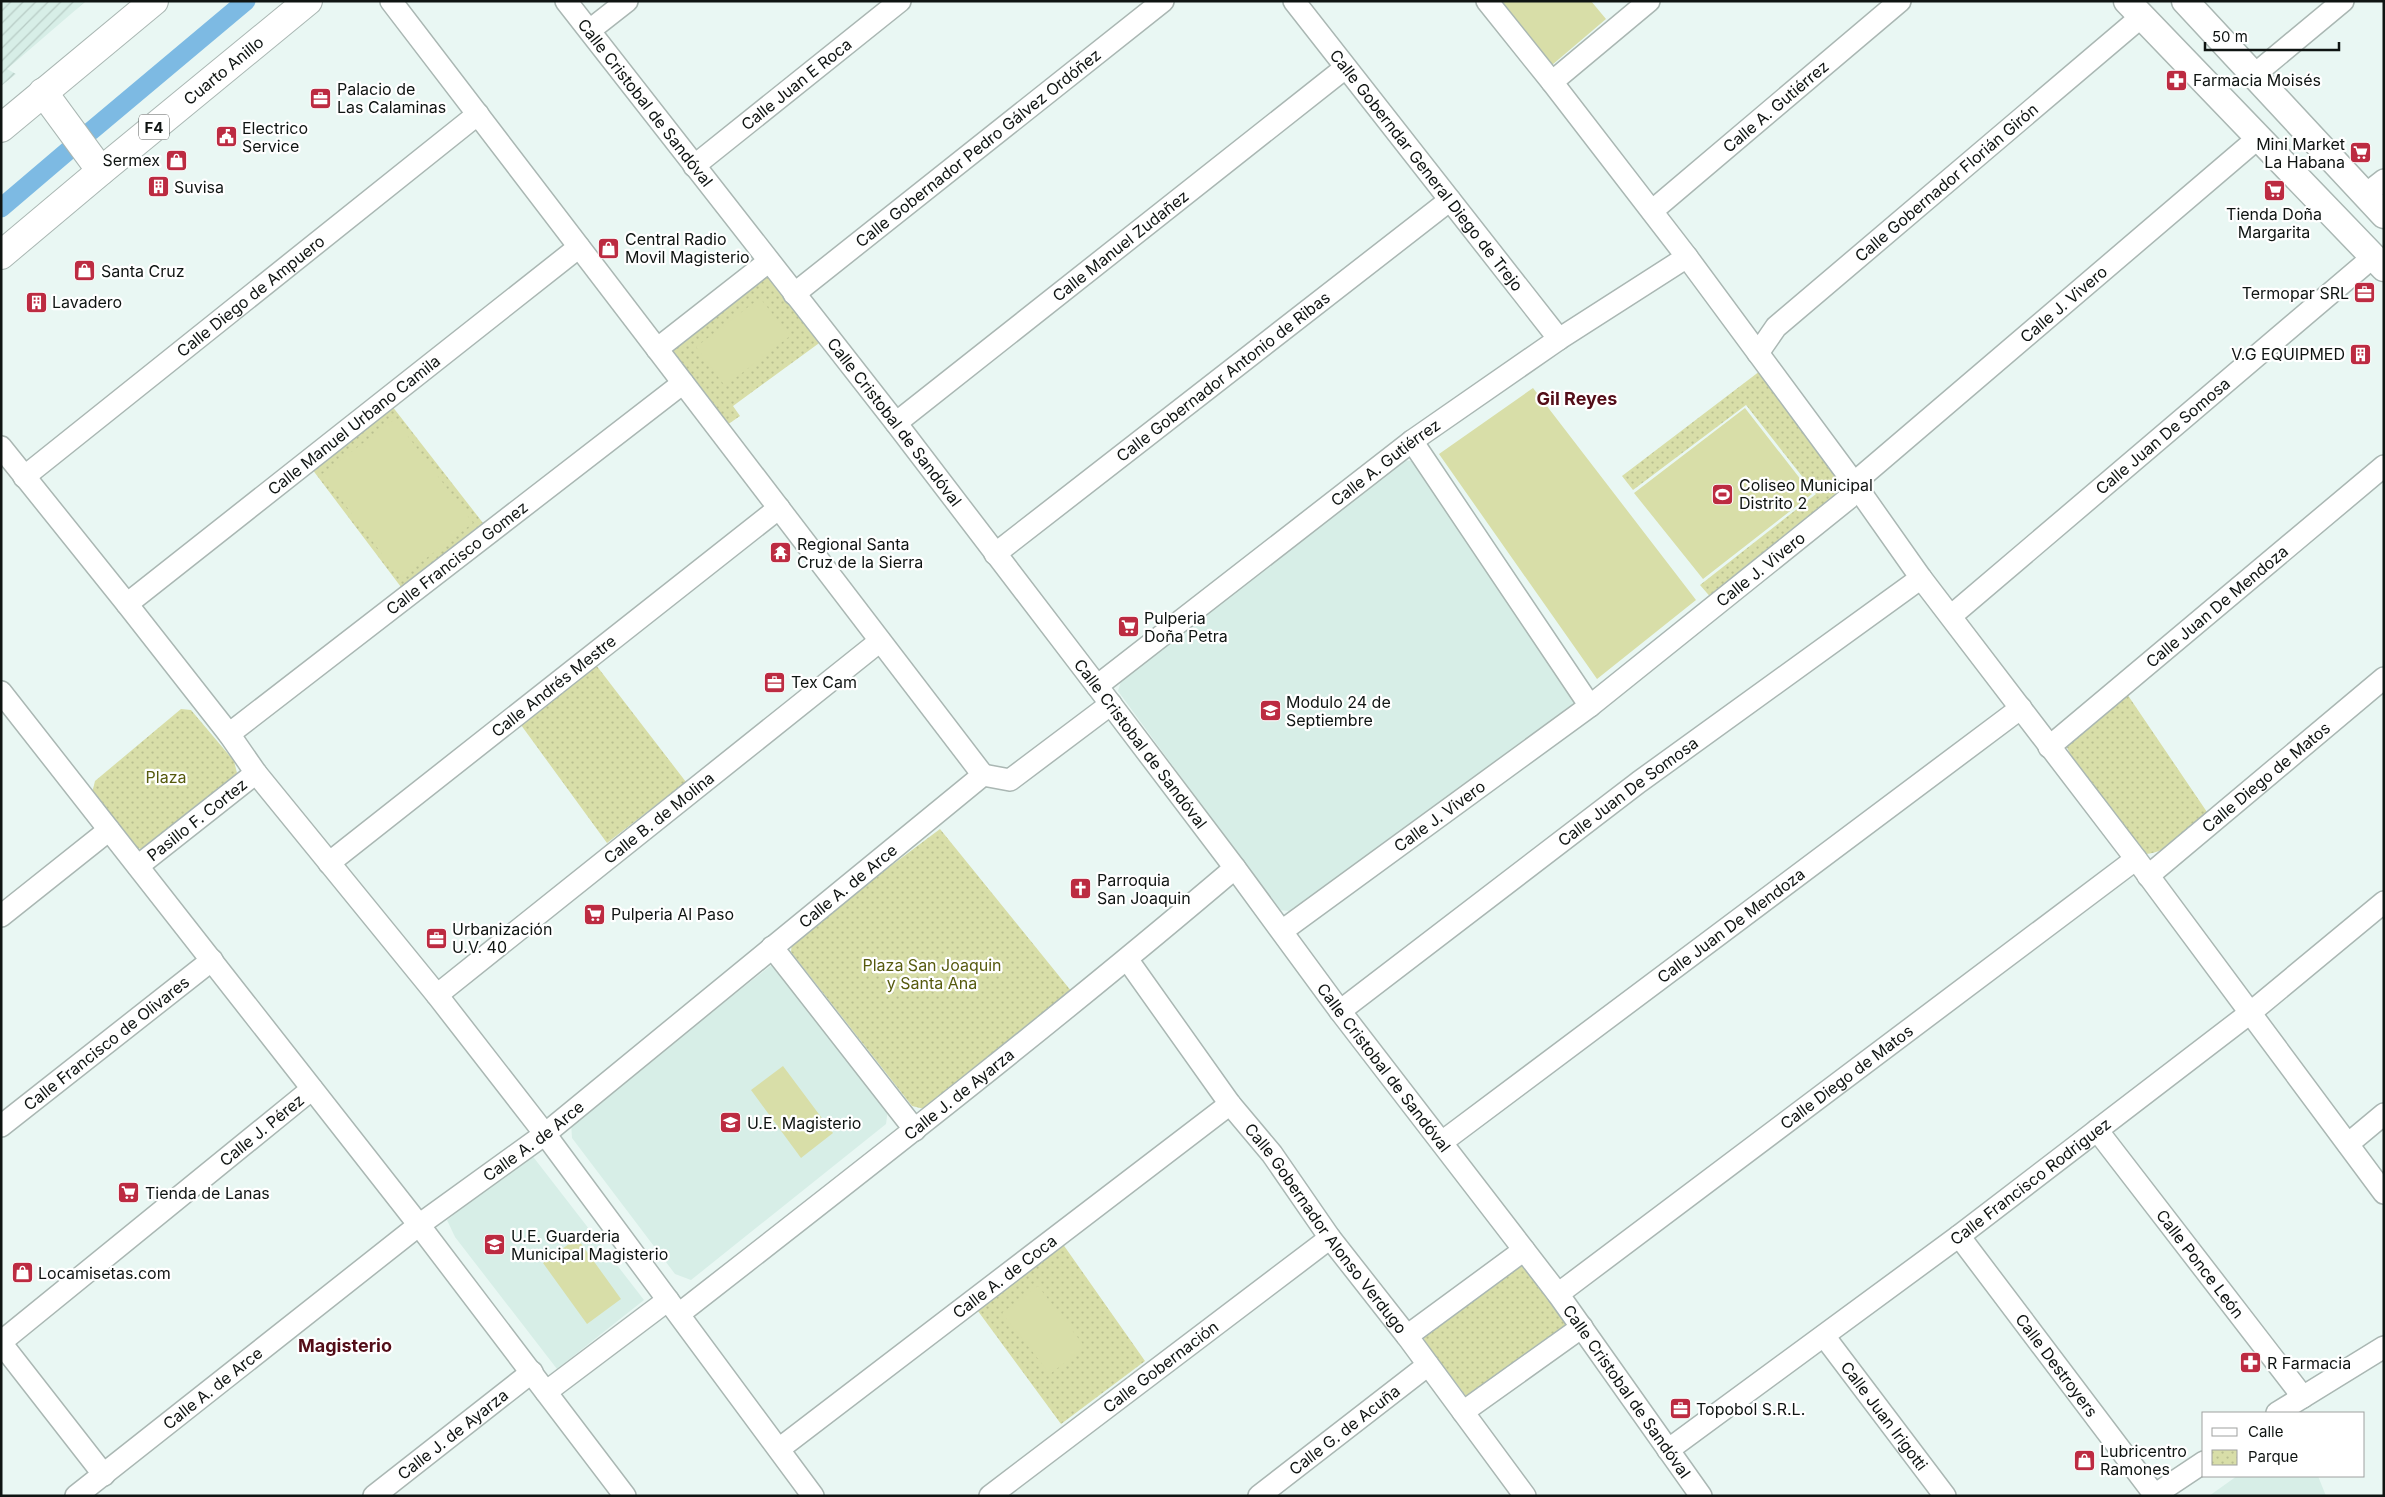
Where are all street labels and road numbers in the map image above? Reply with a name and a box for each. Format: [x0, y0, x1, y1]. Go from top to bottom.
street label: Calle Cristobal de Sandóval [574, 15, 717, 191]
street label: Cuarto Anillo [179, 32, 267, 109]
street label: Calle Juan E Roca [737, 34, 856, 134]
street label: Calle Gobernador Pedro Gálvez Ordóñez [851, 44, 1105, 251]
street label: Calle Goberndar General Diego de Trejo [1326, 45, 1528, 295]
street label: Calle A. Gutiérrez [1719, 56, 1833, 157]
street label: Calle Gobernador Florián Girón [1851, 99, 2042, 266]
road number: F4 [139, 114, 169, 140]
street label: Calle Manuel Zudañez [1048, 186, 1192, 306]
street label: Calle Diego de Ampuero [173, 231, 328, 361]
street label: Calle J. Vivero [2016, 261, 2111, 347]
street label: Calle Gobernador Antonio de Ribas [1112, 287, 1334, 466]
street label: Calle Cristobal de Sandóval [823, 334, 966, 510]
street label: Calle Manuel Urbano Camila [263, 351, 444, 499]
street label: Calle Juan De Somosa [2091, 373, 2234, 499]
street label: Calle A. Gutiérrez [1327, 415, 1444, 510]
street label: Calle Francisco Gomez [382, 497, 532, 619]
street label: Calle J. Vivero [1712, 527, 1809, 611]
street label: Calle Juan De Mendoza [2142, 541, 2292, 672]
street label: Calle Andrés Mestre [487, 631, 620, 741]
street label: Calle Cristobal de Sandóval [1070, 655, 1211, 832]
street label: Calle Diego de Matos [2198, 718, 2334, 836]
street label: Calle Juan De Somosa [1554, 733, 1702, 851]
street label: Calle B. de Molina [600, 768, 718, 868]
street label: Pasillo F. Cortez [143, 774, 251, 865]
street label: Calle J. Vivero [1390, 776, 1489, 856]
street label: Calle A. de Arce [794, 840, 901, 932]
street label: Calle Juan De Mendoza [1653, 864, 1809, 987]
street label: Calle Francisco de Olivares [19, 972, 193, 1115]
street label: Calle Cristobal de Sandóval [1313, 979, 1455, 1156]
street label: Calle Diego de Matos [1776, 1020, 1917, 1133]
street label: Calle J. de Ayarza [900, 1044, 1018, 1144]
street label: Calle J. Pérez [215, 1090, 308, 1170]
street label: Calle A. de Arce [479, 1096, 588, 1186]
street label: Calle Francisco Rodriguez [1946, 1113, 2115, 1249]
street label: Calle Gobernador Alonso Verdugo [1240, 1119, 1411, 1338]
street label: Calle Ponce León [2152, 1206, 2248, 1322]
street label: Calle A. de Coca [949, 1230, 1061, 1323]
street label: Calle Cristobal de Sandóval [1559, 1301, 1695, 1482]
street label: Calle Destroyers [2011, 1310, 2102, 1421]
street label: Calle Gobernación [1099, 1316, 1222, 1417]
street label: Calle A. de Arce [159, 1343, 266, 1434]
street label: Calle Juan Irigotti [1837, 1357, 1932, 1474]
street label: Calle G. de Acuña [1285, 1381, 1404, 1479]
street label: Calle J. de Ayarza [393, 1385, 512, 1484]

